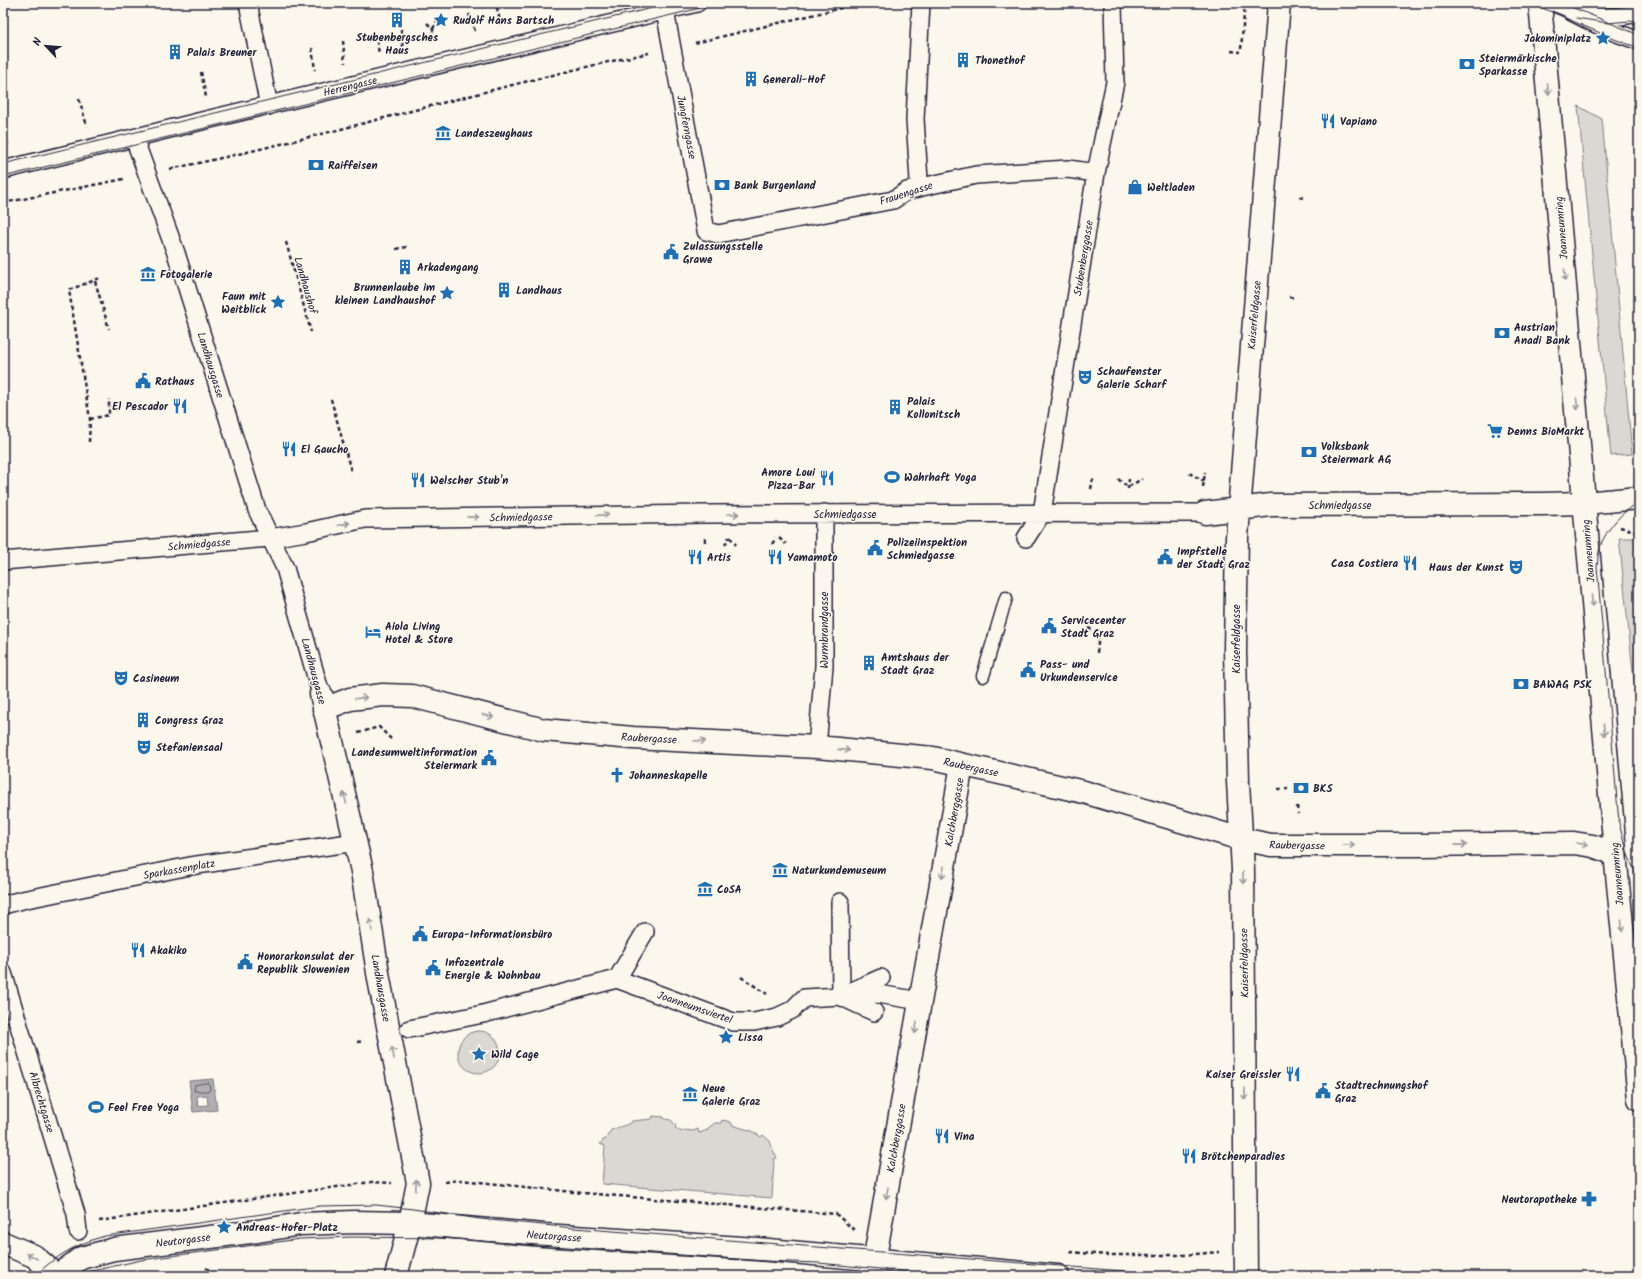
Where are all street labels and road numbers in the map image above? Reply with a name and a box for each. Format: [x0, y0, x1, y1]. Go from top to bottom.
street label: Herrengasse [321, 72, 379, 102]
street label: Jungferngasse [671, 94, 701, 161]
street label: Frauengasse [877, 177, 935, 211]
street label: Joanneumring [1550, 196, 1574, 260]
street label: Stubenberggasse [1069, 219, 1099, 297]
street label: Landhaushof [288, 255, 322, 318]
street label: Kaiserfeldgasse [1243, 280, 1267, 351]
street label: Landhausgasse [191, 330, 229, 401]
street label: Schmiedgasse [1308, 497, 1372, 515]
street label: Schmiedgasse [813, 506, 877, 524]
street label: Schmiedgasse [489, 508, 553, 528]
street label: Joanneumring [1577, 519, 1601, 583]
street label: Schmiedgasse [167, 533, 231, 557]
street label: Wurmbrandgasse [816, 591, 834, 668]
street label: Kaiserfeldgasse [1228, 604, 1246, 674]
street label: Landhausgasse [296, 636, 331, 707]
street label: Raubergasse [621, 729, 677, 749]
street label: Raubergasse [942, 753, 1000, 783]
street label: Kalchberggasse [940, 776, 970, 848]
street label: Raubergasse [1269, 837, 1325, 855]
street label: Joanneumring [1606, 842, 1630, 906]
street label: Sparkassenplatz [142, 855, 217, 885]
street label: Kaiserfeldgasse [1235, 928, 1255, 998]
street label: Landhausgasse [365, 953, 395, 1023]
street label: Joanneumsviertel [655, 987, 735, 1029]
street label: Albrechtgasse [23, 1069, 59, 1135]
street label: Kalchberggasse [882, 1102, 912, 1174]
street label: Neutorgasse [526, 1226, 582, 1248]
street label: Neutorgasse [155, 1229, 212, 1253]

